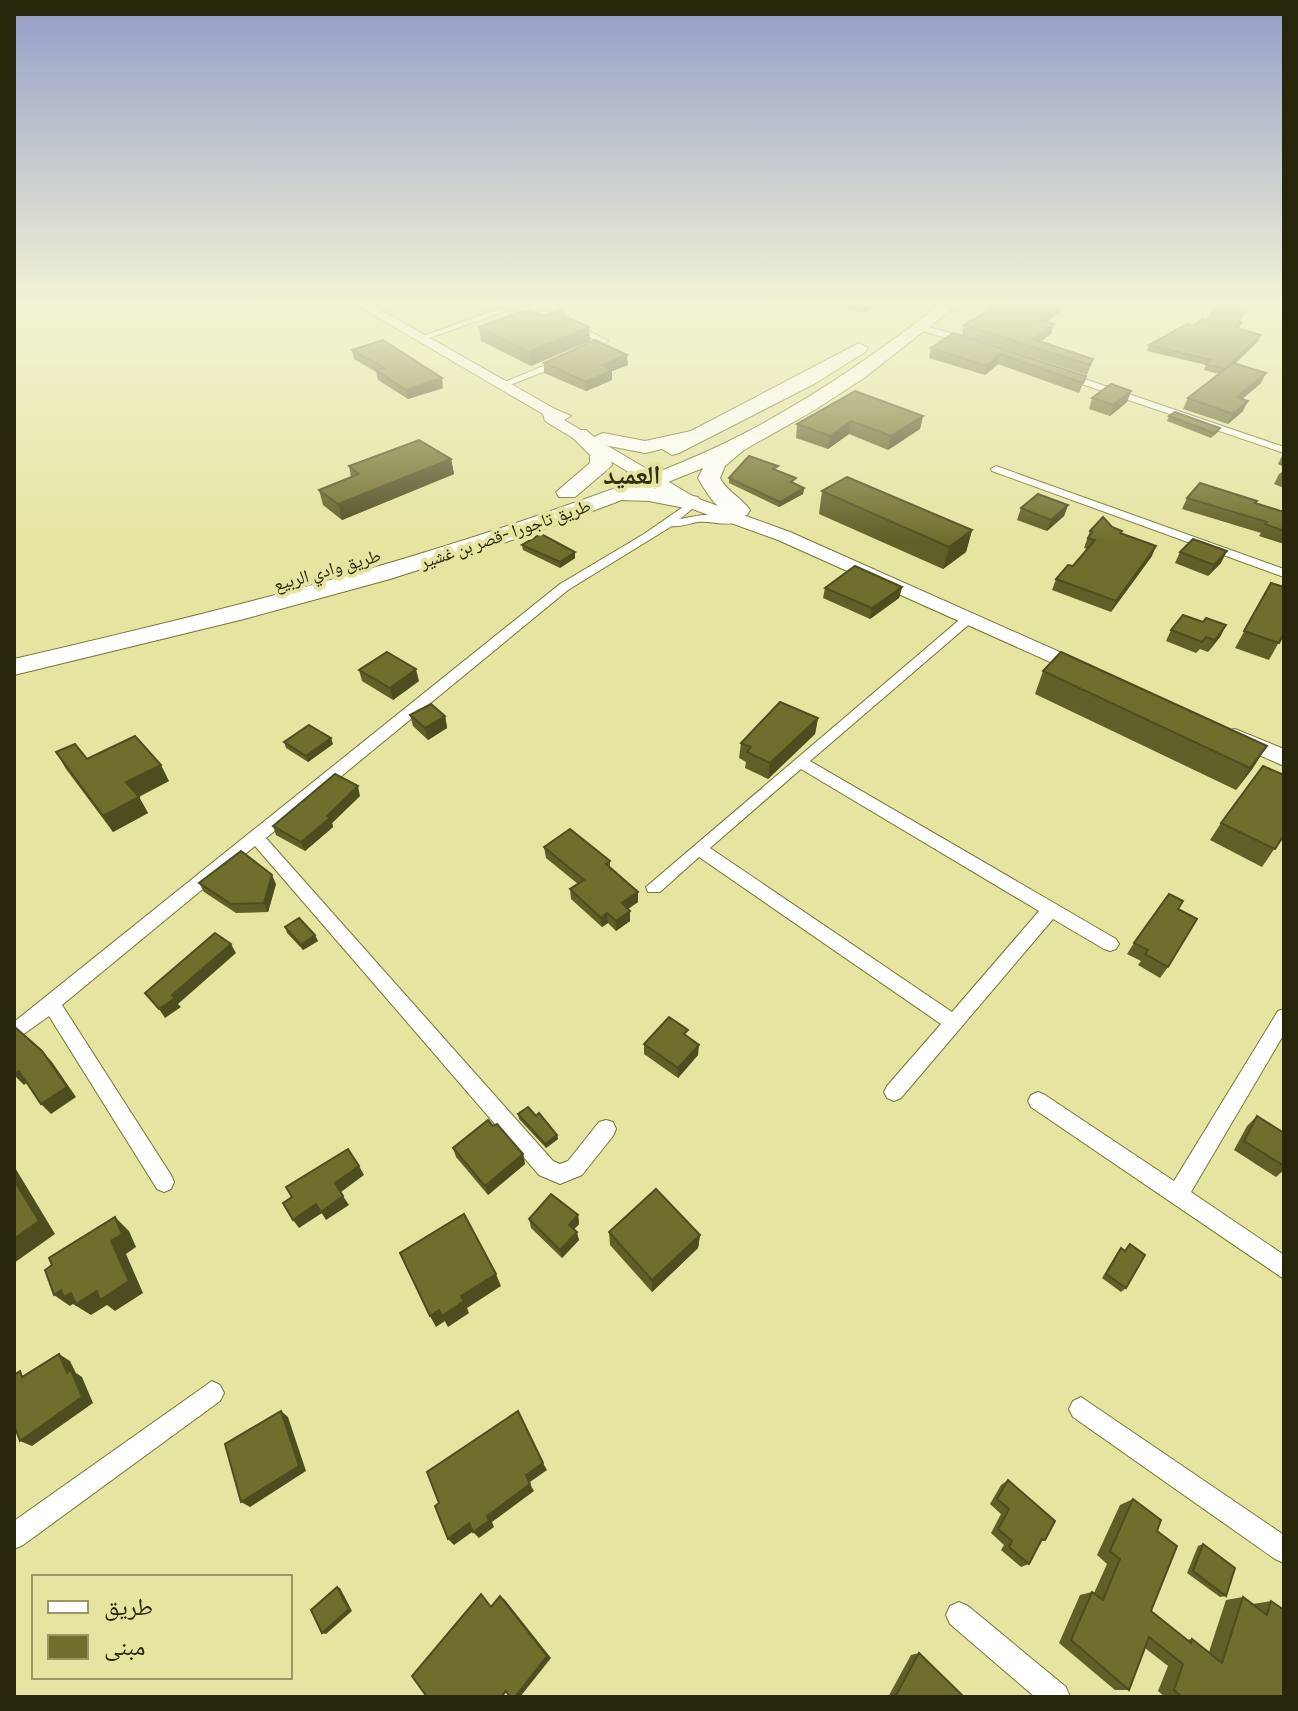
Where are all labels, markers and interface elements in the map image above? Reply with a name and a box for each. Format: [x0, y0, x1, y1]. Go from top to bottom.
district label: العميد [603, 458, 661, 489]
street label: طريق تاجورا -قصر بن غشير [416, 493, 594, 574]
street label: طريق وادي الربيع [271, 543, 384, 599]
legend [32, 1575, 292, 1679]
text: طريق [104, 1591, 153, 1621]
text: مبنى [104, 1631, 145, 1661]

